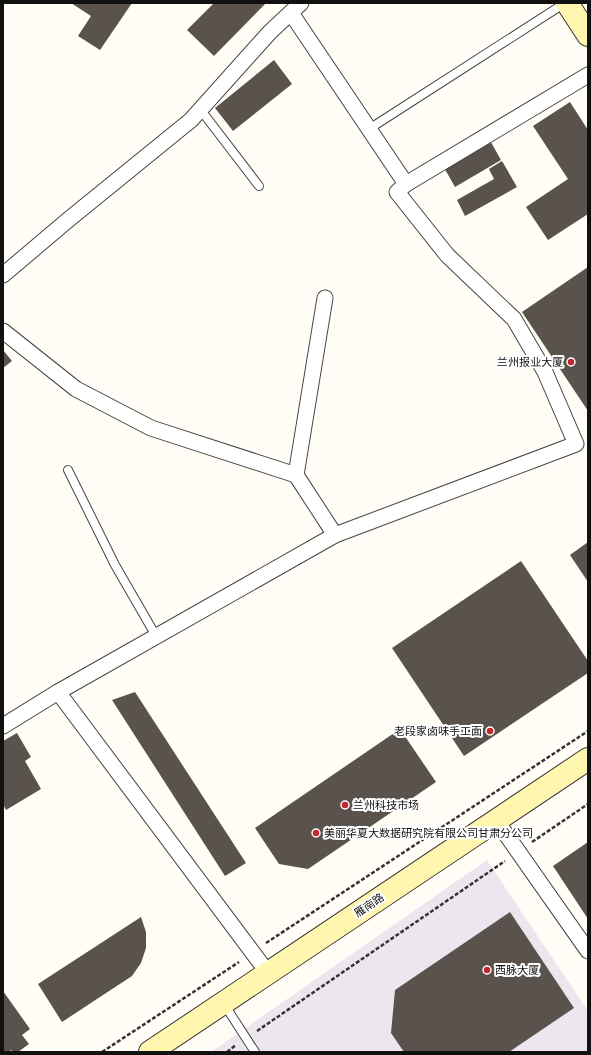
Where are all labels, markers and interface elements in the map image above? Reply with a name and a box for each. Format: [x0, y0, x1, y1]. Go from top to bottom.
place label: 兰州报业大厦 [497, 354, 563, 369]
marker: 兰州报业大厦 [566, 357, 576, 367]
place label: 老段家卤味手工面 [394, 723, 482, 738]
marker: 老段家卤味手工面 [485, 726, 495, 736]
place label: 兰州科技市场 [353, 797, 419, 812]
marker: 兰州科技市场 [340, 800, 350, 810]
place label: 美丽华夏大数据研究院有限公司甘肃分公司 [324, 825, 533, 840]
marker: 美丽华夏大数据研究院有限公司甘肃分公司 [311, 828, 321, 838]
street label: 雁南路 [351, 889, 387, 920]
place label: 西脉大厦 [495, 962, 539, 977]
marker: 西脉大厦 [482, 965, 492, 975]

